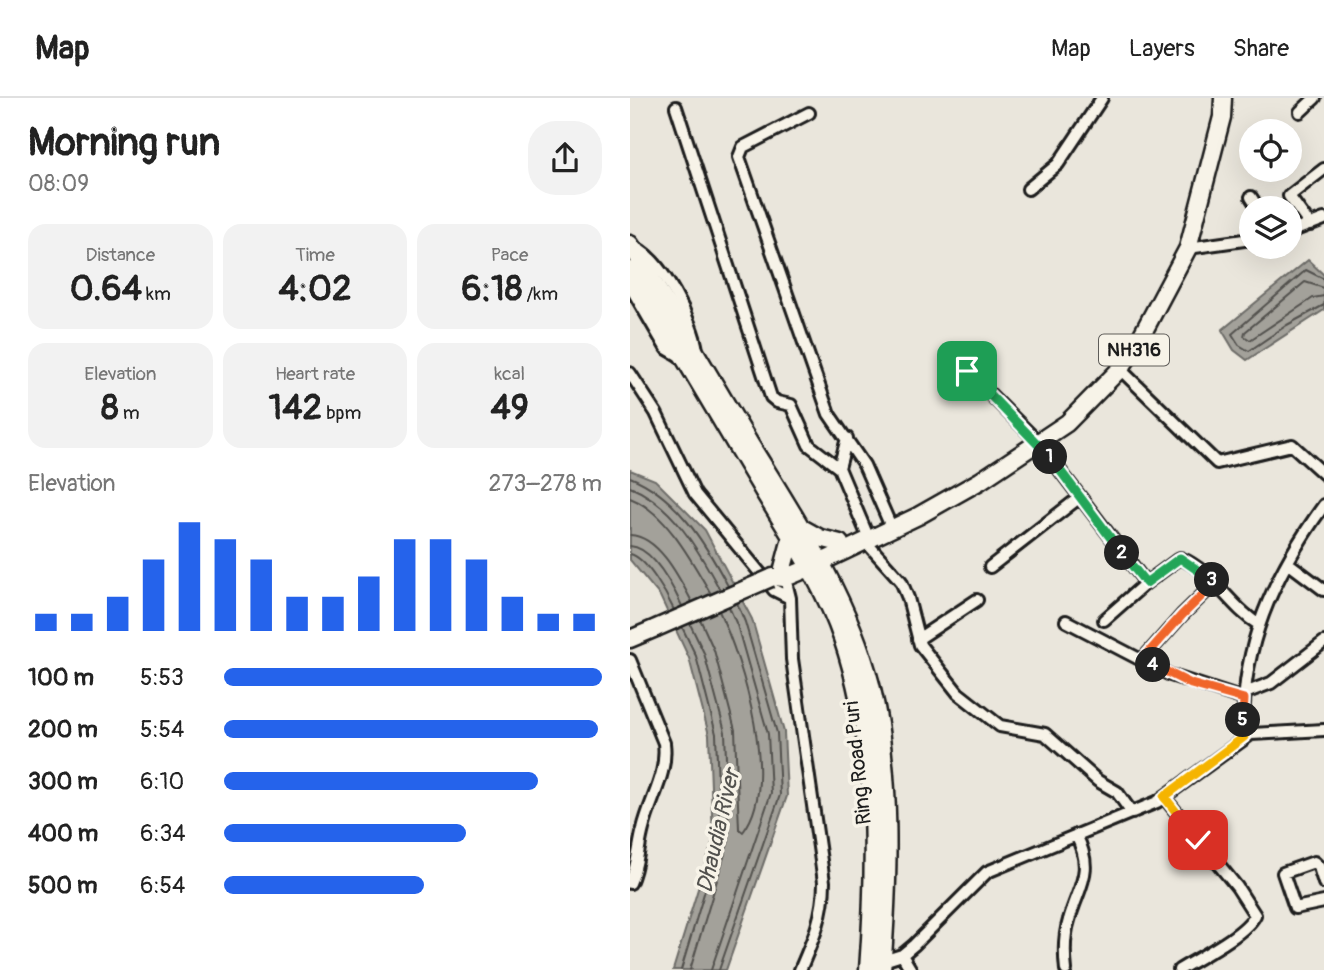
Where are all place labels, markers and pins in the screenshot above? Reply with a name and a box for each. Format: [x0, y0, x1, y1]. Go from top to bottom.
pin [937, 341, 997, 401]
pin: 1 [1032, 440, 1068, 474]
pin: 2 [1105, 536, 1140, 570]
pin: 3 [1194, 562, 1230, 598]
pin: 4 [1135, 648, 1170, 682]
pin: 5 [1226, 702, 1260, 738]
pin [1168, 810, 1228, 870]

